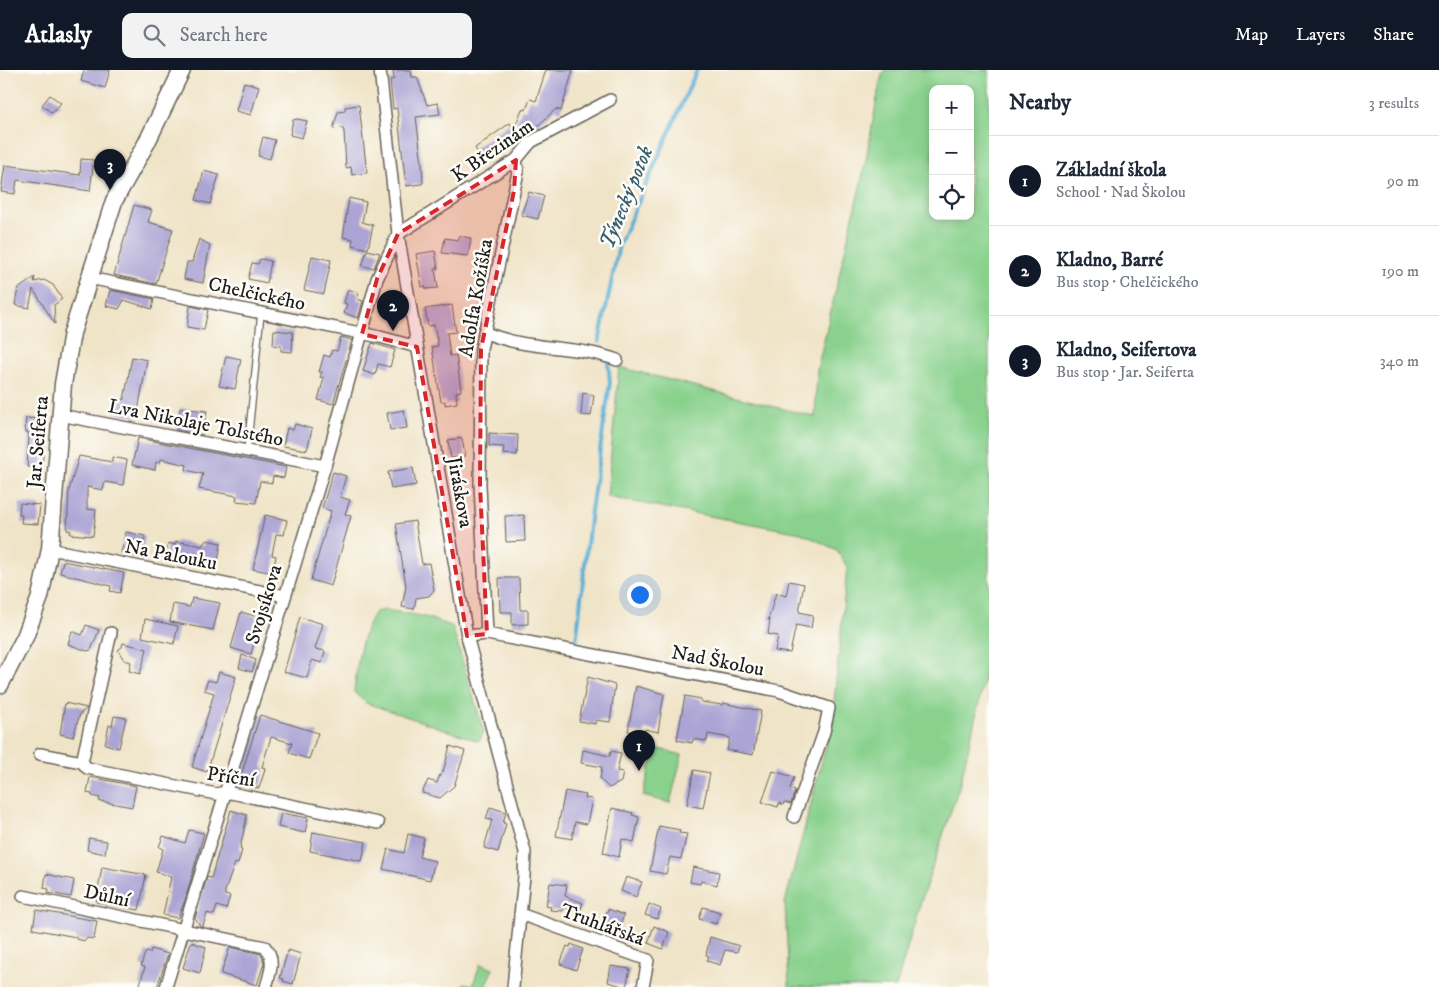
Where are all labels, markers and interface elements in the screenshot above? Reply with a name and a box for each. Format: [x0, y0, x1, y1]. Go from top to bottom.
search box [122, 13, 472, 58]
text: Atlasly [25, 20, 92, 50]
icon: search [140, 21, 168, 49]
text: Search here [180, 24, 268, 47]
text: Map [1235, 24, 1268, 46]
text: Layers [1296, 24, 1345, 46]
text: Share [1373, 24, 1414, 46]
map controls [929, 85, 974, 220]
button: + [929, 85, 974, 130]
text: Nearby [1009, 90, 1071, 116]
text: 3 results [1369, 93, 1419, 113]
street label: K Březinám [447, 114, 539, 189]
button: − [929, 130, 974, 175]
water label: Týnecký potok [595, 142, 659, 252]
pin: 3 [94, 149, 126, 190]
text: Základní škola [1056, 159, 1166, 182]
text: 1 [1022, 171, 1028, 191]
text: 90 m [1387, 171, 1419, 191]
button: locate [929, 175, 974, 220]
text: School · Nad Školou [1056, 182, 1186, 202]
street label: Adolfa Kožíška [454, 237, 499, 360]
text: Kladno, Barré [1056, 249, 1163, 272]
text: 2 [1021, 261, 1029, 281]
text: 190 m [1381, 261, 1419, 281]
street label: Chelčického [206, 272, 307, 317]
text: Bus stop · Chelčického [1056, 272, 1198, 292]
pin: 2 [377, 290, 409, 331]
text: Kladno, Seifertova [1056, 339, 1196, 362]
text: 3 [1022, 351, 1028, 371]
text: 340 m [1380, 351, 1419, 371]
text: Bus stop · Jar. Seiferta [1056, 362, 1194, 382]
street label: Jar. Seiferta [22, 394, 55, 492]
street label: Lva Nikolaje Tolstého [106, 394, 286, 453]
street label: Jiráskova [441, 453, 478, 530]
street label: Na Palouku [122, 534, 219, 577]
street label: Svojsíkova [240, 561, 289, 647]
your location [627, 582, 653, 608]
street label: Nad Školou [669, 639, 766, 683]
pin: 1 [623, 730, 655, 771]
street label: Příční [205, 762, 257, 793]
street label: Důlní [82, 879, 133, 914]
street label: Truhlářská [557, 899, 648, 952]

